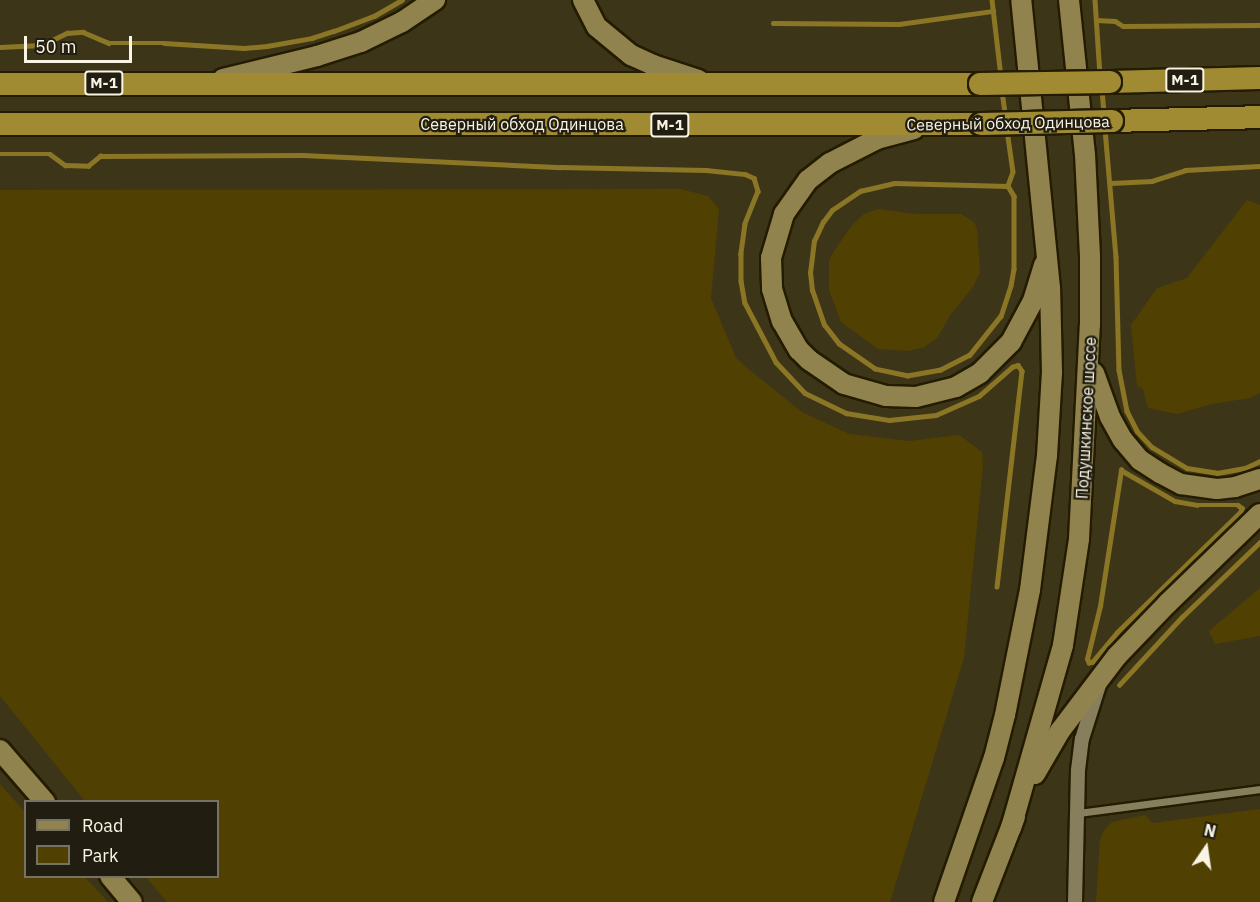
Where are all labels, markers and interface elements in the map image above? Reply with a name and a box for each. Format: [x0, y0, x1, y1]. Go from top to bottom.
scale bar [27, 24, 135, 62]
text: 50 m [35, 35, 77, 58]
road number: М-1 [1164, 68, 1206, 92]
road number: М-1 [83, 71, 125, 95]
street label: Северный обход Одинцова [906, 112, 1110, 134]
road number: М-1 [649, 113, 691, 137]
street label: Северный обход Одинцова [420, 114, 624, 134]
street label: Подушкинское шоссе [1072, 336, 1100, 500]
legend [24, 800, 219, 878]
text: Road [82, 814, 123, 837]
north arrow [1176, 818, 1236, 878]
text: N [1202, 819, 1218, 842]
text: Park [82, 844, 118, 867]

